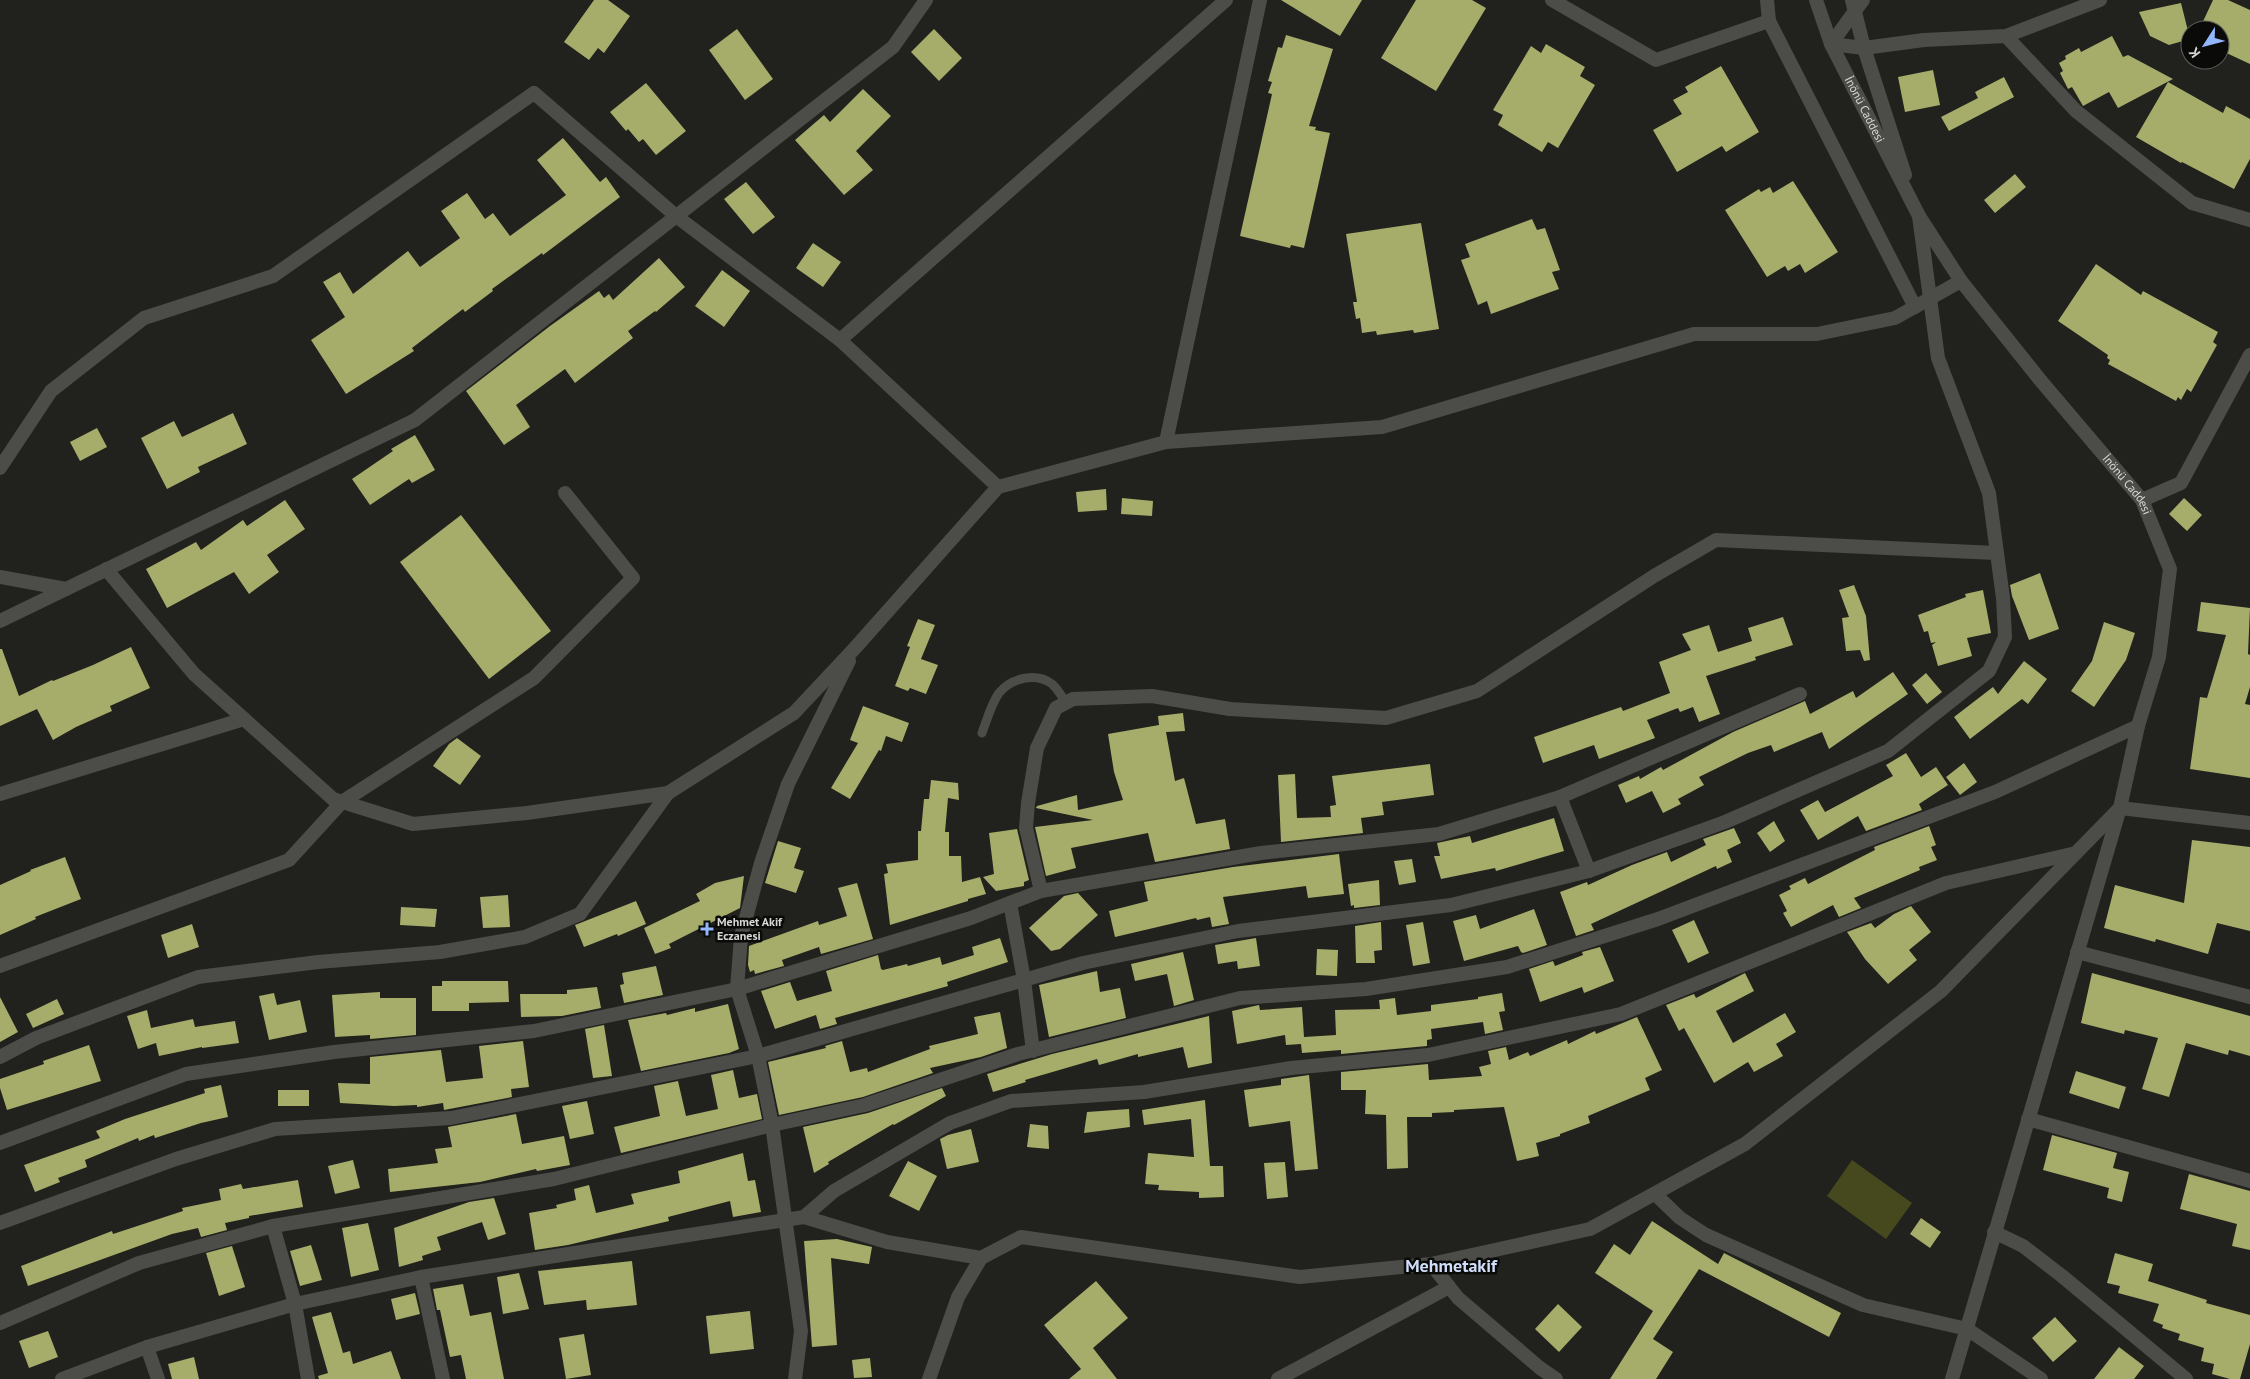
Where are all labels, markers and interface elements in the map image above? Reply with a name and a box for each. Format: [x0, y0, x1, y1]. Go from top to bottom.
north arrow [2180, 20, 2230, 70]
text: K [2184, 44, 2204, 61]
street label: İnönü Caddesi [1842, 73, 1888, 145]
street label: İnönü Caddesi [2099, 451, 2155, 517]
place label: Mehmet Akif Eczanesi [717, 914, 783, 943]
marker: Mehmet Akif Eczanesi [701, 923, 713, 935]
district label: Mehmetakif [1405, 1254, 1498, 1277]

